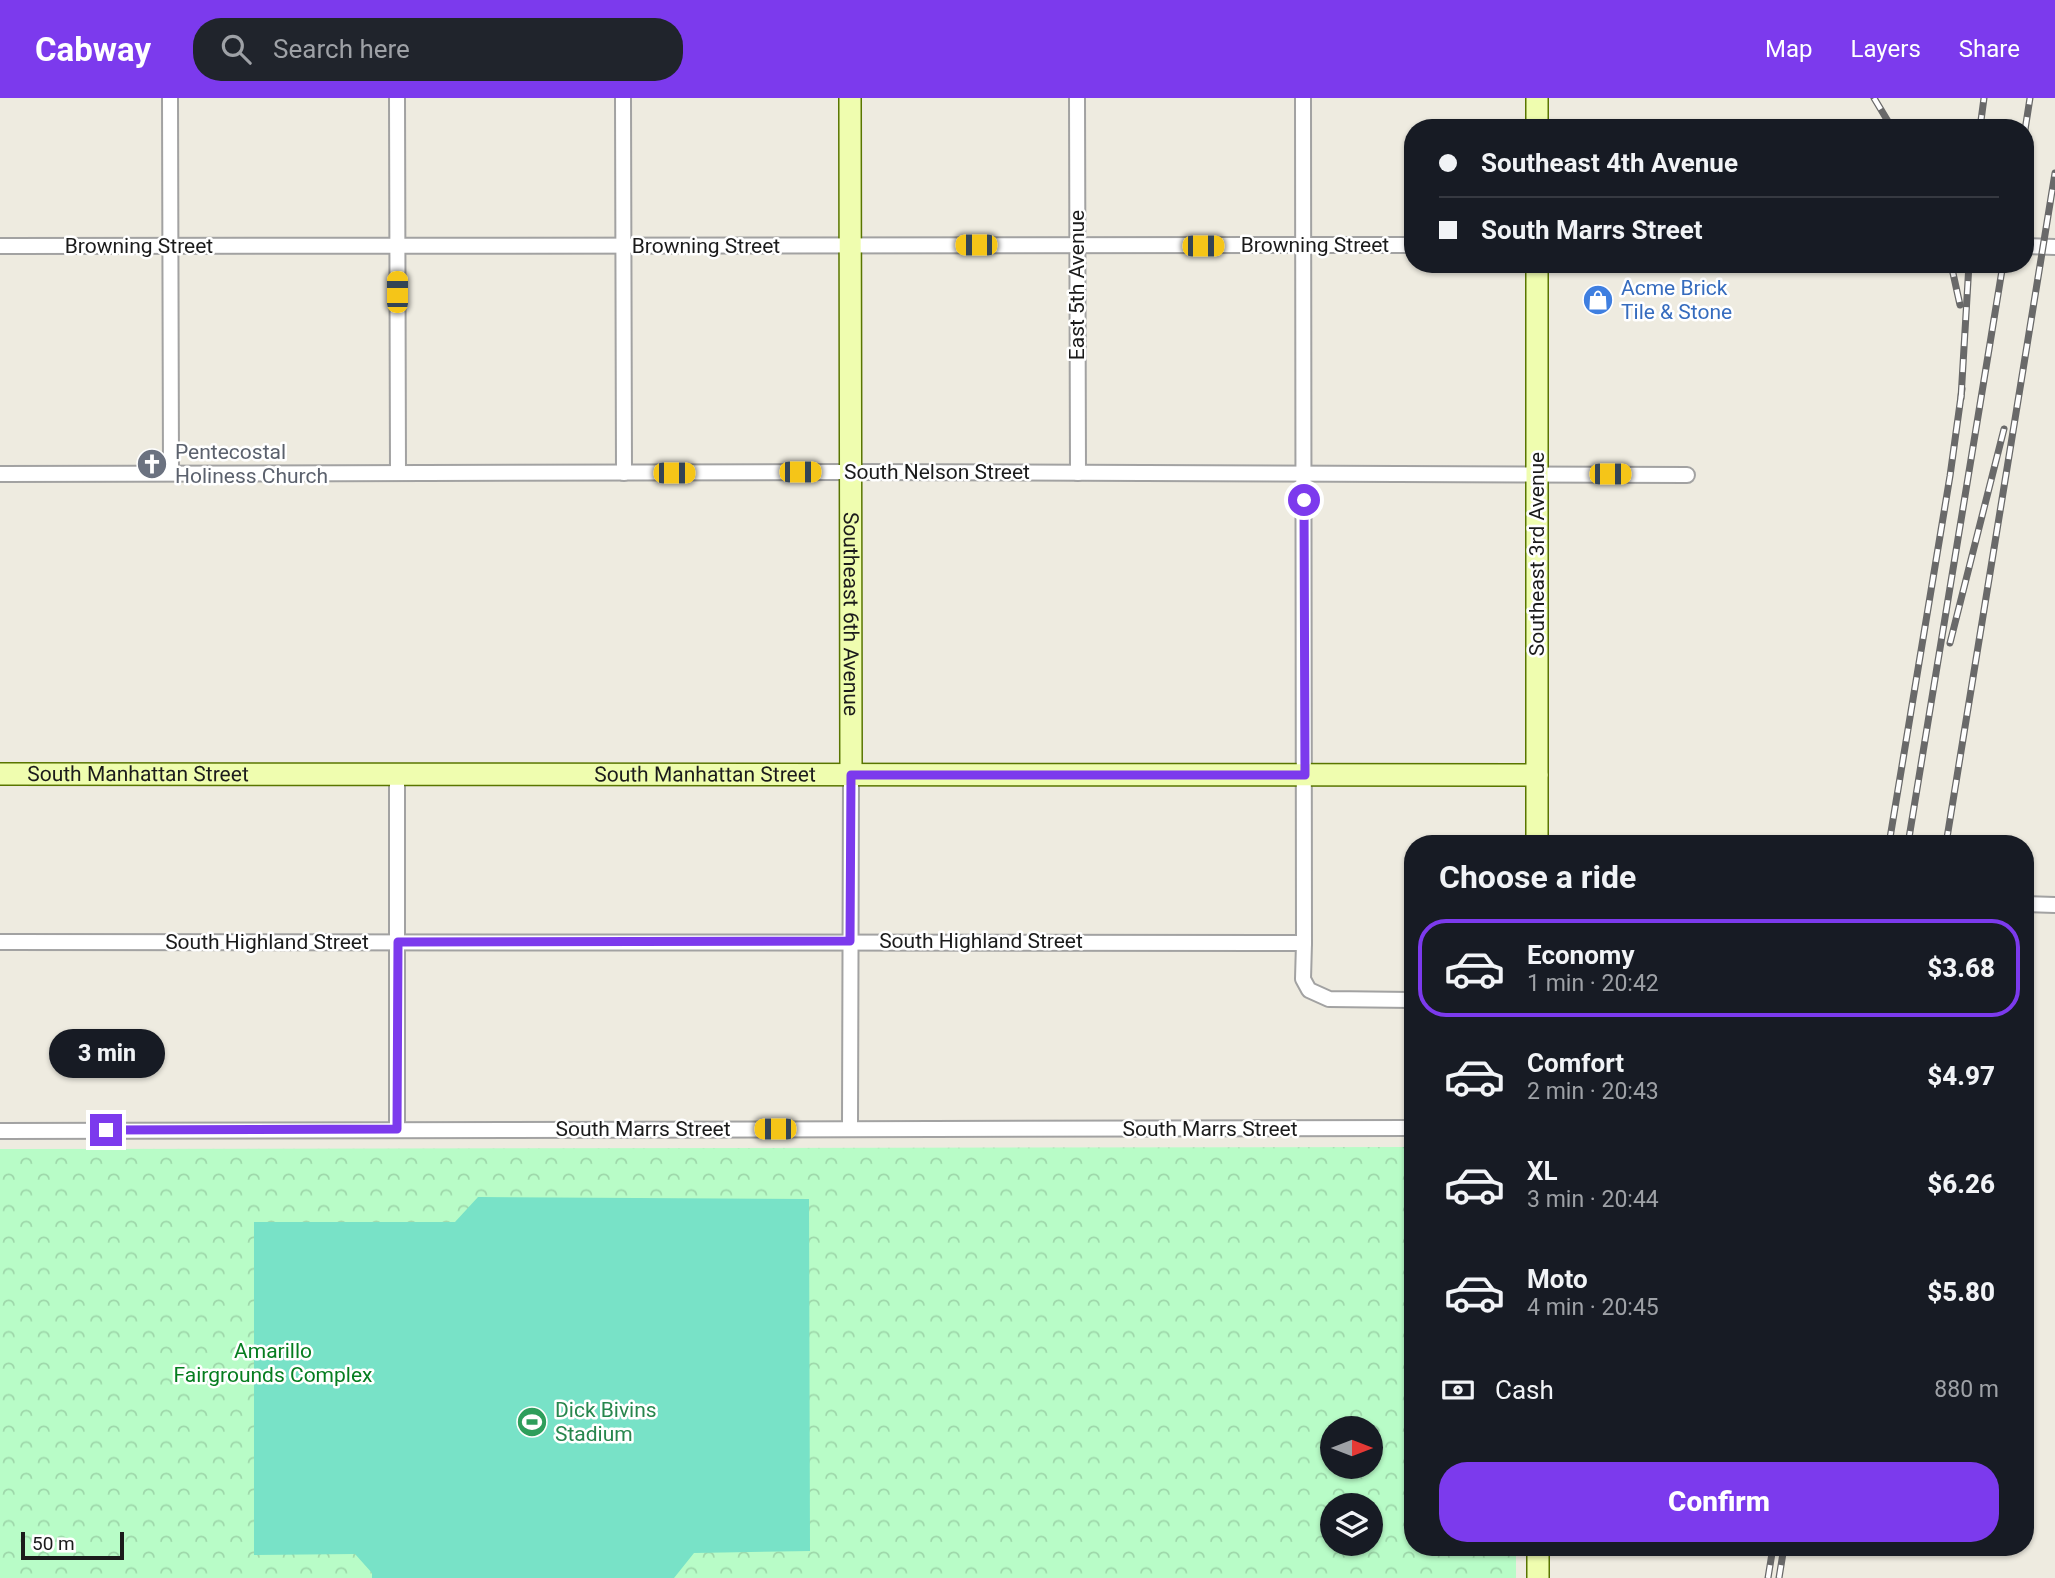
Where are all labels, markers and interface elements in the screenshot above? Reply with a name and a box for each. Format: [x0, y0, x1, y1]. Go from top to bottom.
search box [193, 18, 683, 81]
text: Cabway [35, 30, 151, 69]
icon: search [217, 30, 255, 68]
text: Search here [273, 34, 410, 64]
text: Map [1765, 35, 1813, 63]
text: Layers [1851, 35, 1921, 63]
text: Share [1959, 35, 2020, 63]
text: Southeast 4th Avenue [1481, 148, 1738, 178]
street label: East 5th Avenue [1065, 210, 1089, 360]
text: South Marrs Street [1481, 215, 1703, 245]
street label: Browning Street [1241, 233, 1389, 257]
street label: Browning Street [65, 234, 213, 258]
street label: Browning Street [632, 234, 780, 258]
car [956, 235, 998, 256]
car [1183, 236, 1225, 257]
car [387, 271, 408, 313]
place label: Acme Brick Tile & Stone [1621, 276, 1732, 324]
shop icon: Acme Brick Tile & Stone [1581, 283, 1615, 317]
place label: Pentecostal Holiness Church [175, 440, 328, 488]
church icon: Pentecostal Holiness Church [135, 447, 169, 481]
street label: Southeast 3rd Avenue [1525, 452, 1549, 656]
street label: South Nelson Street [844, 460, 1030, 484]
car [780, 462, 822, 483]
car [654, 463, 696, 484]
car [1590, 464, 1632, 485]
route start [1288, 484, 1320, 516]
street label: Southeast 6th Avenue [839, 512, 863, 716]
street label: South Manhattan Street [27, 762, 249, 786]
street label: South Manhattan Street [594, 762, 816, 787]
text: Choose a ride [1439, 858, 1636, 896]
street label: South Highland Street [879, 929, 1083, 953]
street label: South Highland Street [165, 930, 369, 954]
icon: car [1443, 937, 1506, 1000]
text: Economy [1527, 940, 1634, 970]
text: $3.68 [1927, 953, 1995, 983]
text: 1 min · 20:42 [1527, 970, 1659, 997]
callout: 3 min [48, 1028, 164, 1077]
text: 3 min [78, 1040, 136, 1067]
icon: car [1443, 1045, 1506, 1108]
text: Comfort [1527, 1048, 1624, 1078]
text: $4.97 [1927, 1061, 1995, 1091]
text: 2 min · 20:43 [1527, 1078, 1659, 1105]
route end [90, 1114, 122, 1146]
street label: South Marrs Street [555, 1117, 731, 1141]
street label: South Marrs Street [1122, 1117, 1298, 1141]
car [755, 1119, 797, 1140]
icon: car [1443, 1153, 1506, 1216]
text: XL [1527, 1156, 1558, 1186]
text: $6.26 [1927, 1169, 1995, 1199]
text: 3 min · 20:44 [1527, 1186, 1659, 1213]
icon: car [1443, 1261, 1506, 1324]
text: Moto [1527, 1264, 1588, 1294]
text: $5.80 [1927, 1277, 1995, 1307]
text: 4 min · 20:45 [1527, 1294, 1659, 1321]
park label: Amarillo Fairgrounds Complex [174, 1339, 372, 1387]
icon: cash [1439, 1371, 1477, 1409]
text: Cash [1495, 1375, 1554, 1405]
text: 880 m [1934, 1376, 1999, 1403]
place label: Dick Bivins Stadium [555, 1398, 657, 1446]
sports icon: Dick Bivins Stadium [515, 1405, 549, 1439]
north arrow [1320, 1416, 1382, 1479]
map controls [1320, 1416, 1383, 1556]
button: Confirm [1439, 1462, 1999, 1542]
button: layers [1320, 1493, 1383, 1556]
scale bar [21, 1529, 124, 1561]
text: 50 m [32, 1532, 75, 1555]

